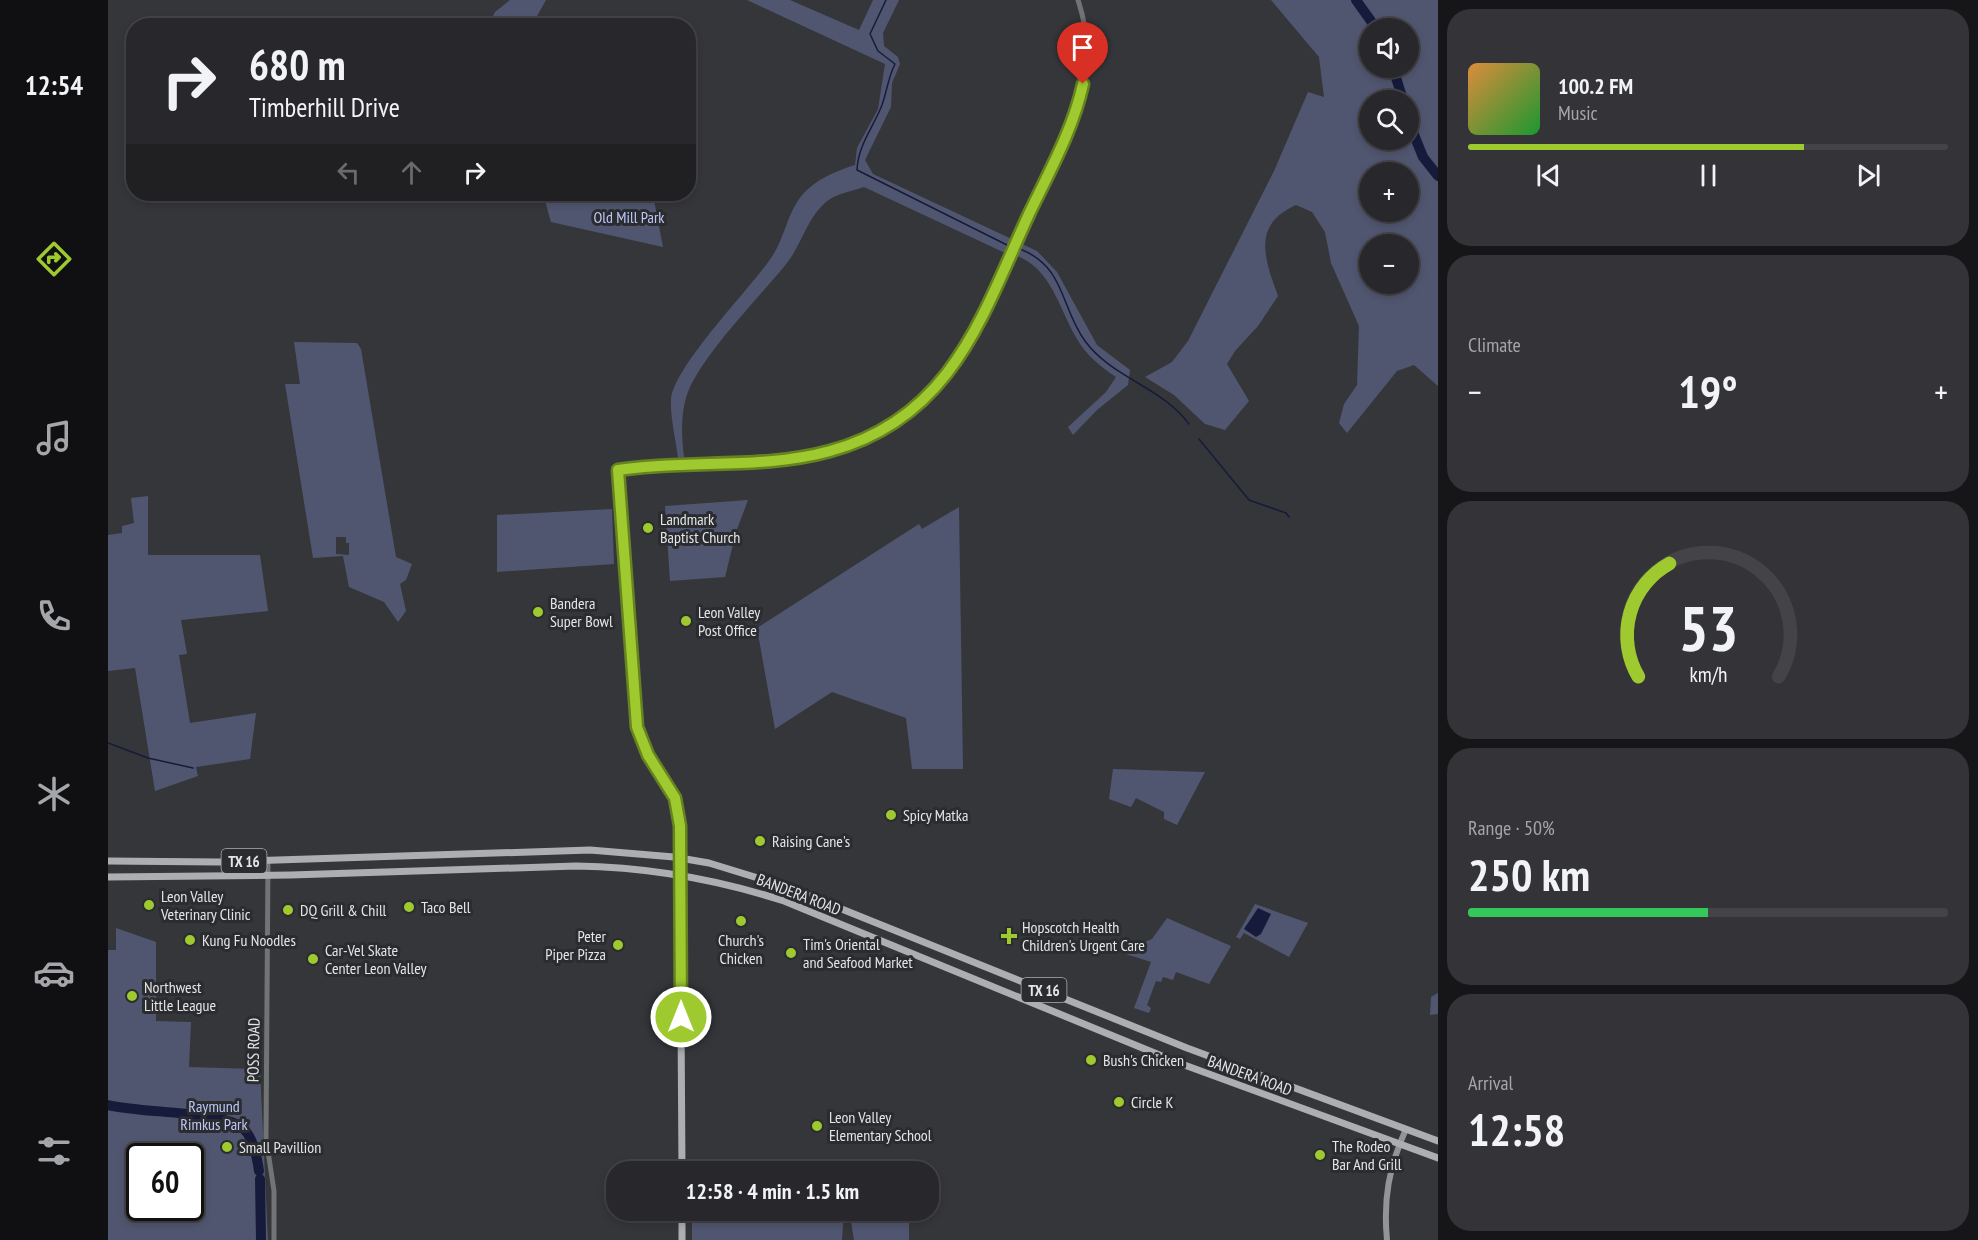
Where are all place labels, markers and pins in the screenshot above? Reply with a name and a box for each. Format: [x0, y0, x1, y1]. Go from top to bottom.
pin [1057, 22, 1108, 84]
place label: Landmark Baptist Church [660, 509, 740, 547]
marker: Landmark Baptist Church [641, 521, 655, 535]
place label: Bandera Super Bowl [550, 593, 613, 631]
place label: Leon Valley Post Office [698, 602, 760, 640]
marker: Bandera Super Bowl [531, 605, 545, 619]
marker: Leon Valley Post Office [679, 614, 693, 628]
place label: Spicy Matka [903, 805, 968, 825]
marker: Spicy Matka [884, 808, 898, 822]
place label: Raising Cane's [772, 831, 850, 851]
marker: Raising Cane's [753, 834, 767, 848]
place label: Leon Valley Veterinary Clinic [160, 886, 251, 924]
place label: Taco Bell [421, 897, 471, 917]
marker: Leon Valley Veterinary Clinic [142, 898, 156, 912]
place label: DQ Grill & Chill [300, 900, 387, 920]
marker: Taco Bell [402, 900, 416, 914]
marker: DQ Grill & Chill [281, 903, 295, 917]
marker: Church's Chicken [734, 914, 748, 928]
place label: Hopscotch Health Children's Urgent Care [1022, 917, 1145, 955]
place label: Peter Piper Pizza [545, 926, 607, 964]
marker: Hopscotch Health Children's Urgent Care [1000, 927, 1018, 945]
place label: Kung Fu Noodles [202, 930, 296, 950]
place label: Church's Chicken [718, 930, 764, 968]
marker: Kung Fu Noodles [183, 933, 197, 947]
place label: Tim's Oriental and Seafood Market [803, 934, 913, 972]
marker: Peter Piper Pizza [611, 938, 625, 952]
place label: Car-Vel Skate Center Leon Valley [325, 940, 427, 978]
marker: Tim's Oriental and Seafood Market [784, 946, 798, 960]
marker: Car-Vel Skate Center Leon Valley [306, 952, 320, 966]
place label: Northwest Little League [144, 977, 216, 1015]
marker: Northwest Little League [125, 989, 139, 1003]
place label: Bush's Chicken [1103, 1050, 1184, 1070]
marker: Bush's Chicken [1084, 1053, 1098, 1067]
place label: Circle K [1131, 1092, 1174, 1112]
marker: Circle K [1112, 1095, 1126, 1109]
place label: Leon Valley Elementary School [829, 1107, 932, 1145]
marker: Leon Valley Elementary School [810, 1119, 824, 1133]
place label: The Rodeo Bar And Grill [1332, 1136, 1402, 1174]
place label: Small Pavillion [239, 1137, 321, 1157]
marker: Small Pavillion [220, 1140, 234, 1154]
marker: The Rodeo Bar And Grill [1313, 1148, 1327, 1162]

